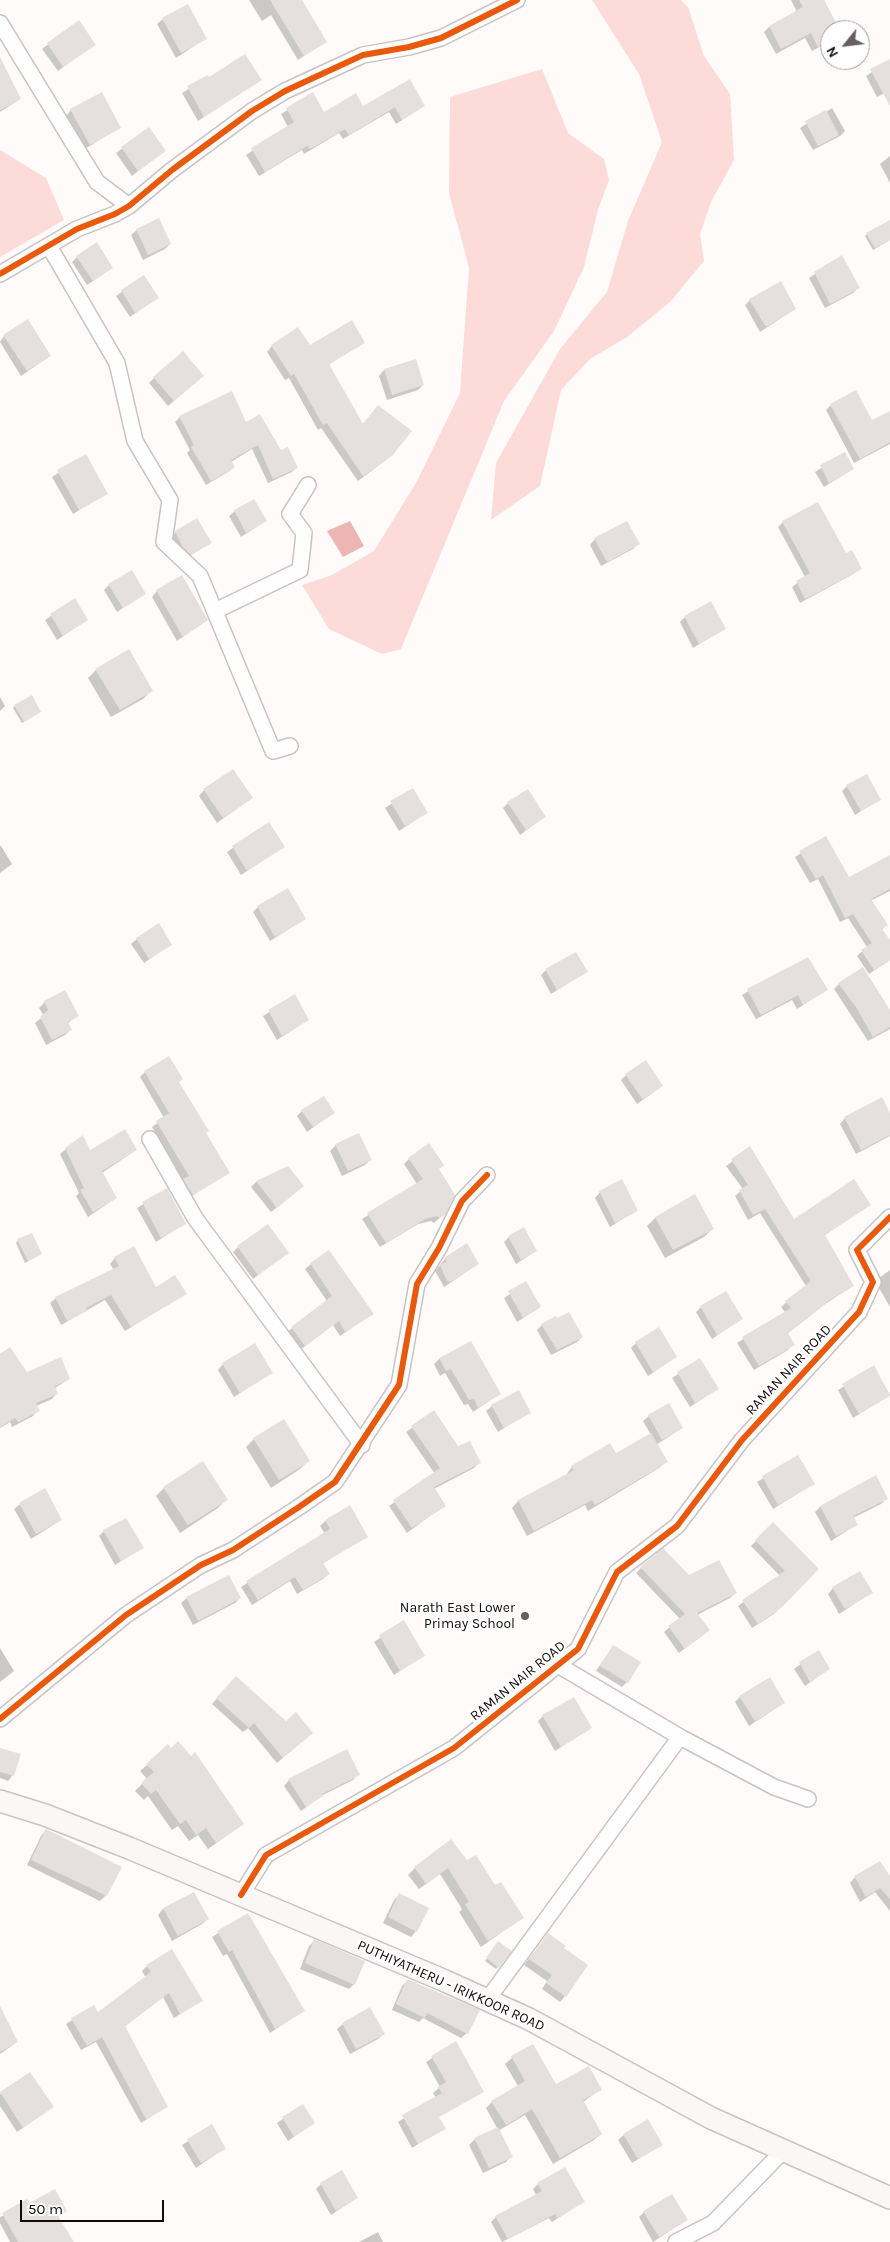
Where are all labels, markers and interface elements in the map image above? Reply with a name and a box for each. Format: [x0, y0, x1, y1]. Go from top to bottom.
north arrow [820, 20, 870, 70]
text: N [822, 44, 842, 61]
street label: RAMAN NAIR ROAD [743, 1321, 835, 1419]
place label: Narath East Lower Primay School [400, 1600, 515, 1632]
marker: Narath East Lower Primay School [519, 1610, 531, 1622]
street label: RAMAN NAIR ROAD [467, 1637, 569, 1725]
street label: PUTHIYATHERU - IRIKKOOR ROAD [355, 1937, 547, 2035]
scale bar [22, 2190, 166, 2222]
text: 50 m [28, 2200, 63, 2218]

